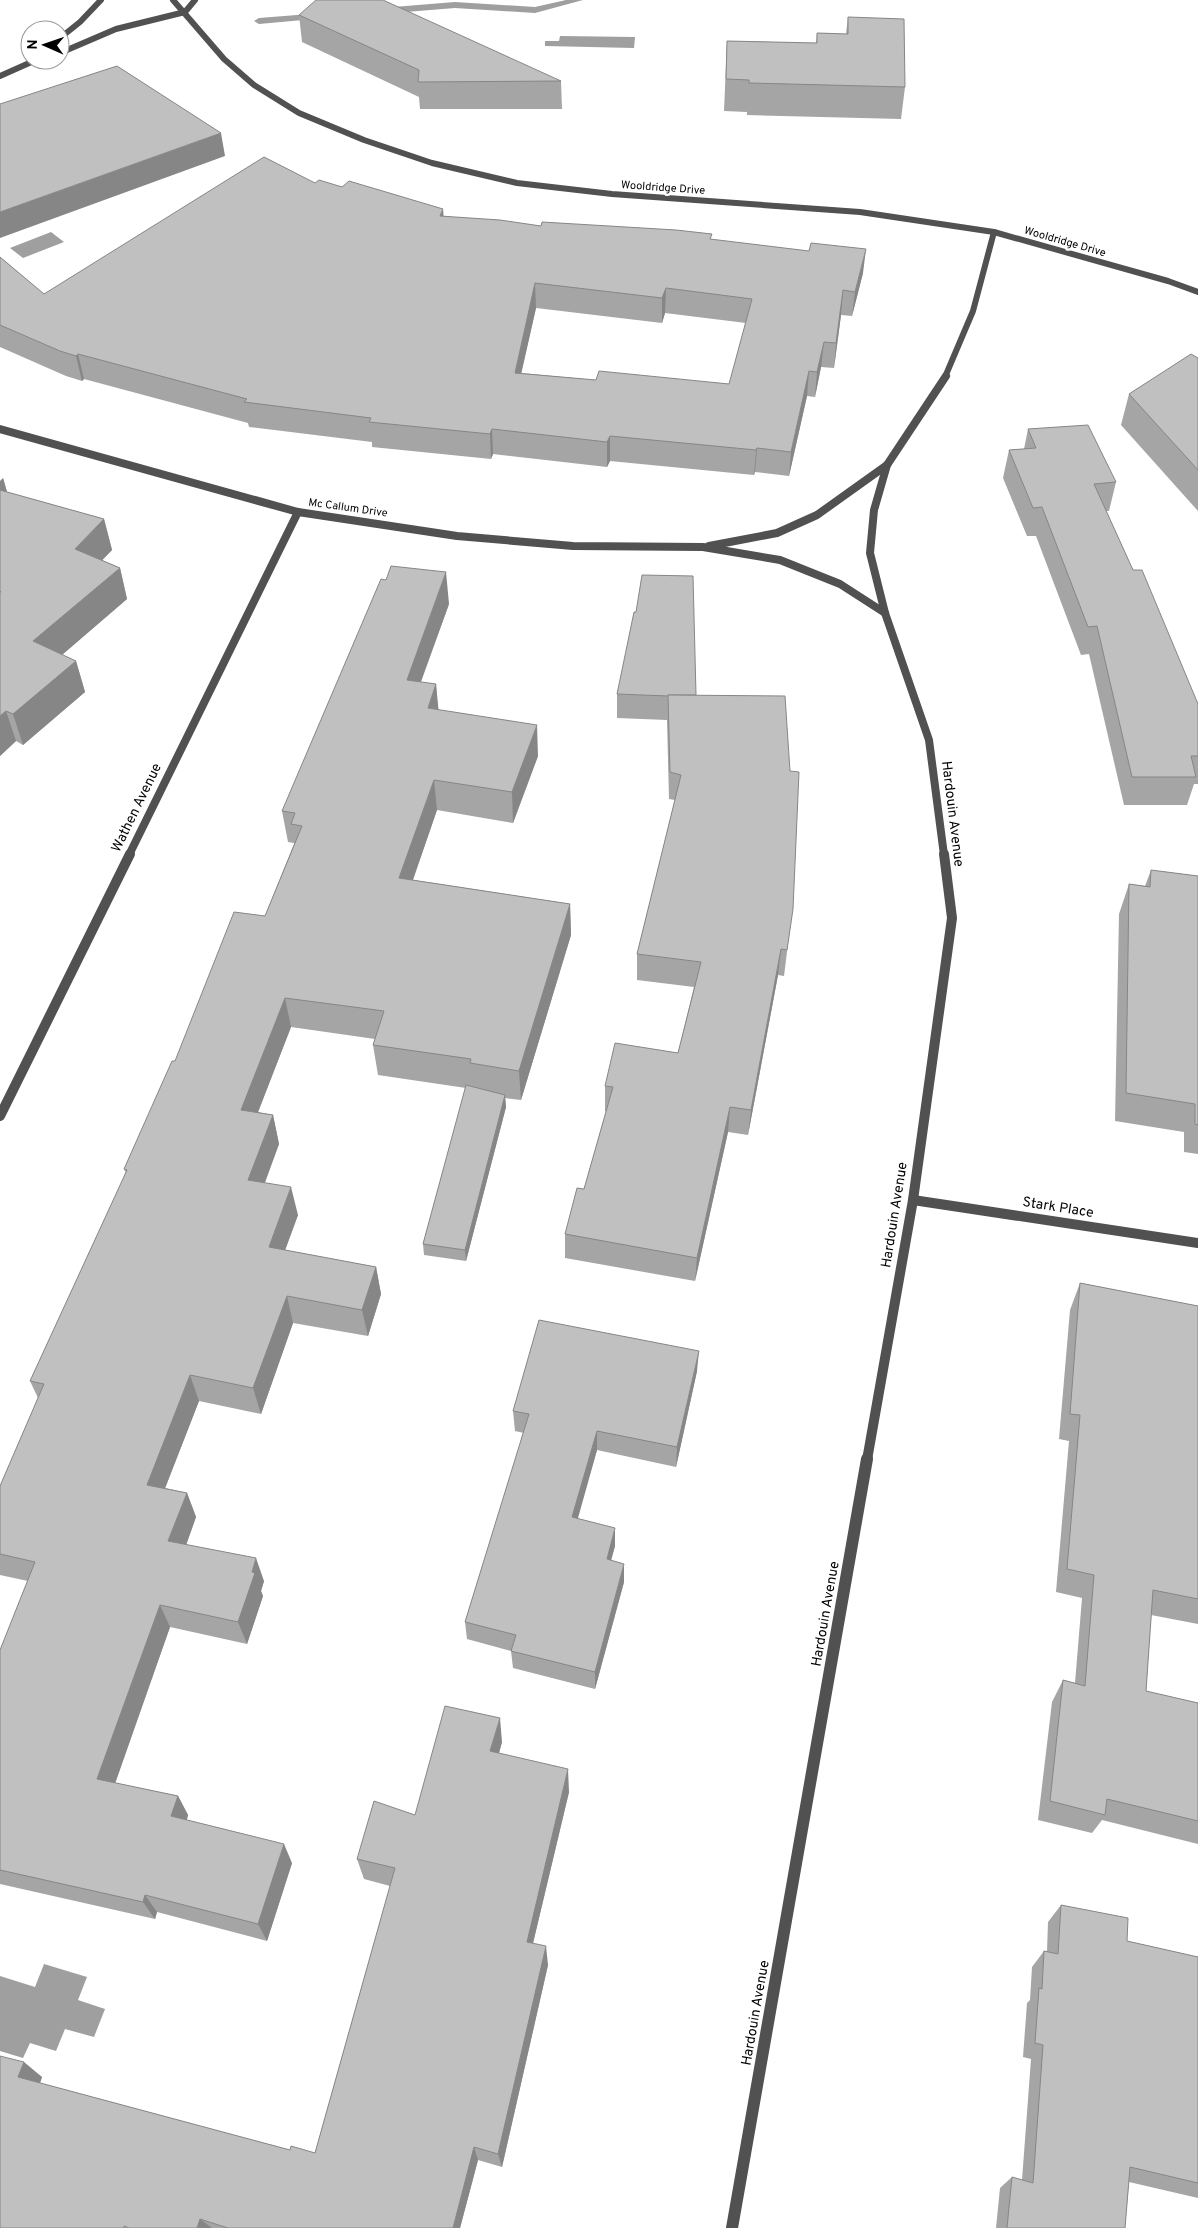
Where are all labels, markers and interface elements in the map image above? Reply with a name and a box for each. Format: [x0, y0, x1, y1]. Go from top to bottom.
north arrow [20, 20, 70, 70]
text: N [25, 39, 42, 50]
street label: Wooldridge Drive [620, 178, 706, 198]
street label: Wooldridge Drive [1022, 224, 1108, 260]
street label: Mc Callum Drive [307, 496, 389, 520]
street label: Hardouin Avenue [937, 760, 967, 868]
street label: Wathen Avenue [108, 761, 166, 855]
street label: Hardouin Avenue [878, 1161, 912, 1269]
street label: Stark Place [1021, 1194, 1095, 1222]
street label: Hardouin Avenue [808, 1560, 844, 1668]
street label: Hardouin Avenue [738, 1959, 774, 2067]

